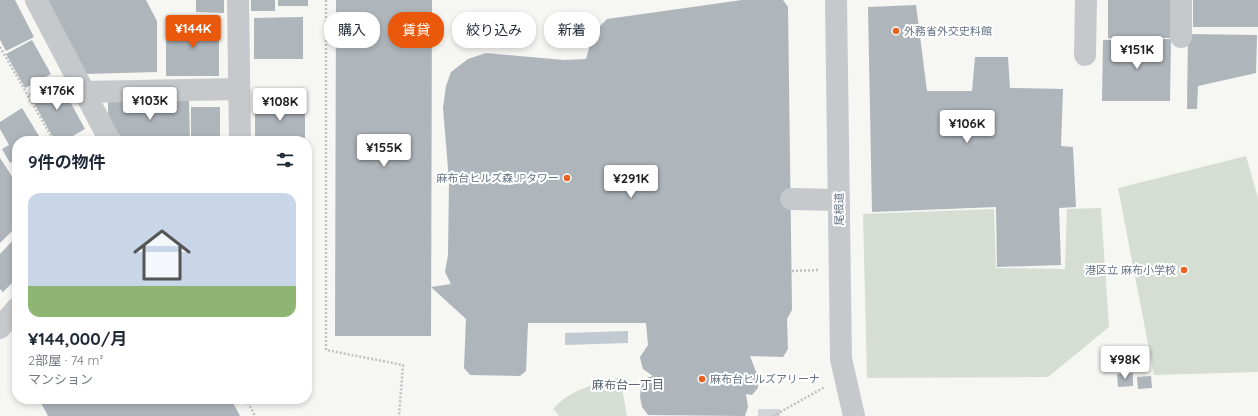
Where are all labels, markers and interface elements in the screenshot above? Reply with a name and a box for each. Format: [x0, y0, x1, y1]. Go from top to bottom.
chip: 購入 [324, 12, 380, 48]
chip: 賃貸 [388, 12, 444, 48]
chip: 絞り込み [452, 12, 536, 48]
chip: 新着 [544, 12, 600, 48]
pin: ¥144K [165, 15, 221, 49]
text: ¥144K [175, 20, 211, 36]
place label: 外務省外交史料館 [904, 24, 992, 38]
marker: 外務省外交史料館 [891, 26, 901, 36]
pin: ¥151K [1109, 36, 1165, 70]
text: ¥151K [1120, 41, 1154, 57]
pin: ¥176K [29, 77, 85, 111]
text: ¥176K [39, 82, 75, 98]
pin: ¥103K [122, 87, 178, 121]
pin: ¥108K [252, 88, 308, 122]
text: ¥103K [132, 92, 168, 108]
text: ¥108K [262, 93, 298, 109]
pin: ¥106K [939, 110, 995, 144]
text: ¥106K [949, 115, 985, 131]
pin: ¥155K [356, 134, 412, 168]
text: ¥155K [366, 139, 402, 155]
icon: filters [274, 149, 296, 171]
text: 9件の物件 [28, 151, 106, 172]
pin: ¥291K [603, 165, 659, 199]
text: ¥291K [613, 170, 649, 186]
place label: 麻布台ヒルズ森JPタワー [436, 171, 559, 185]
marker: 麻布台ヒルズ森JPタワー [562, 173, 572, 183]
street label: 尾根道 [832, 192, 846, 226]
icon: home [126, 219, 198, 291]
place label: 港区立 麻布小学校 [1085, 263, 1176, 277]
marker: 港区立 麻布小学校 [1179, 265, 1189, 275]
text: ¥144,000/月 [28, 328, 127, 349]
pin: ¥98K [1101, 346, 1149, 380]
text: ¥98K [1110, 351, 1140, 367]
text: 2部屋 · 74 m² [28, 352, 103, 368]
text: マンション [28, 371, 93, 387]
place label: 麻布台ヒルズアリーナ [710, 372, 820, 386]
marker: 麻布台ヒルズアリーナ [697, 374, 707, 384]
district label: 麻布台一丁目 [592, 377, 664, 392]

